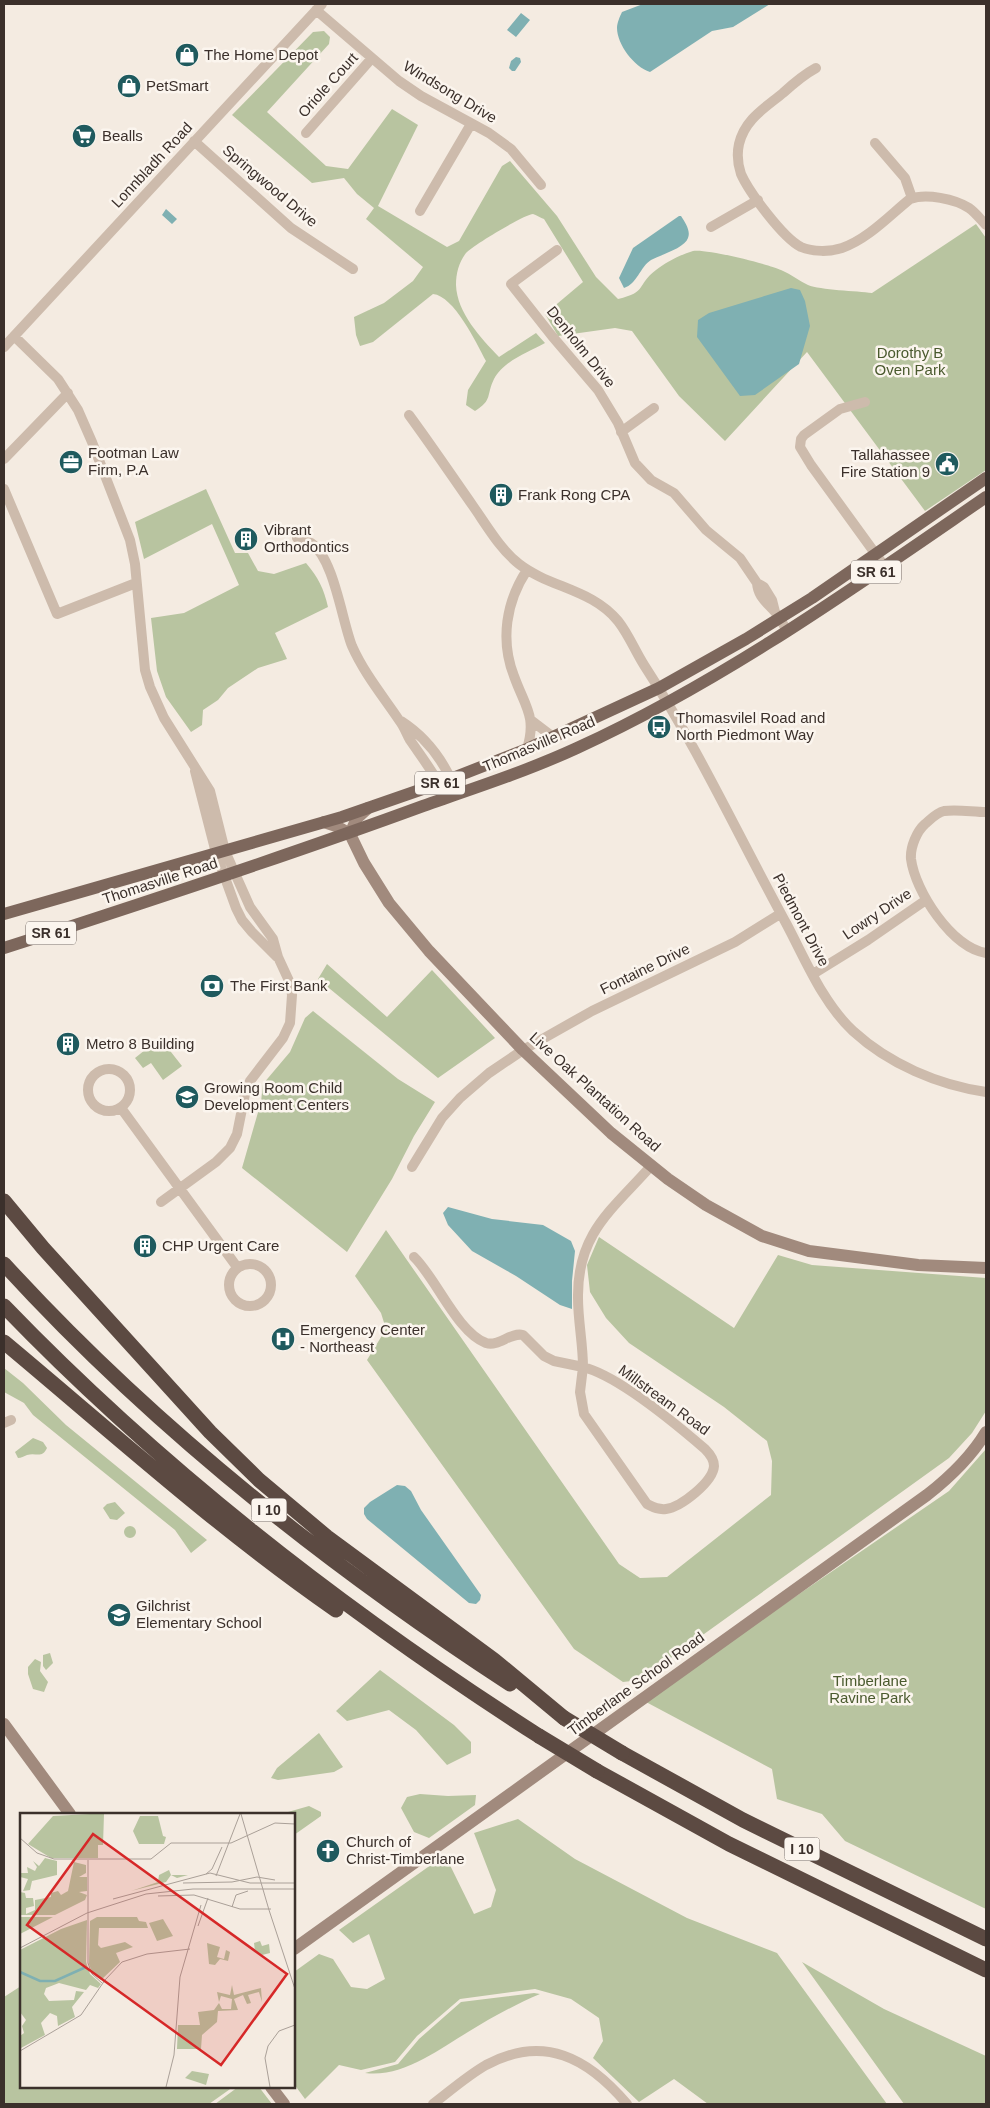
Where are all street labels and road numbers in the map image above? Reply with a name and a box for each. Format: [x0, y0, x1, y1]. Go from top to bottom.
street label: Oriole Court [294, 48, 362, 120]
street label: Windsong Drive [401, 57, 500, 126]
street label: Lonnbladh Road [108, 119, 195, 211]
street label: Springwood Drive [220, 141, 321, 230]
street label: Denholm Drive [544, 303, 619, 391]
road number: SR 61 [851, 560, 901, 584]
street label: Thomasville Road [480, 712, 597, 775]
road number: SR 61 [415, 771, 465, 794]
street label: Thomasville Road [100, 854, 220, 907]
street label: Piedmont Drive [770, 871, 833, 969]
street label: Lowry Drive [839, 884, 914, 943]
road number: SR 61 [26, 921, 76, 944]
street label: Fontaine Drive [597, 940, 692, 998]
street label: Live Oak Plantation Road [526, 1028, 664, 1155]
street label: Millstream Road [615, 1361, 713, 1438]
road number: I 10 [252, 1498, 286, 1522]
street label: Timberlane School Road [564, 1628, 707, 1739]
road number: I 10 [784, 1838, 820, 1860]

